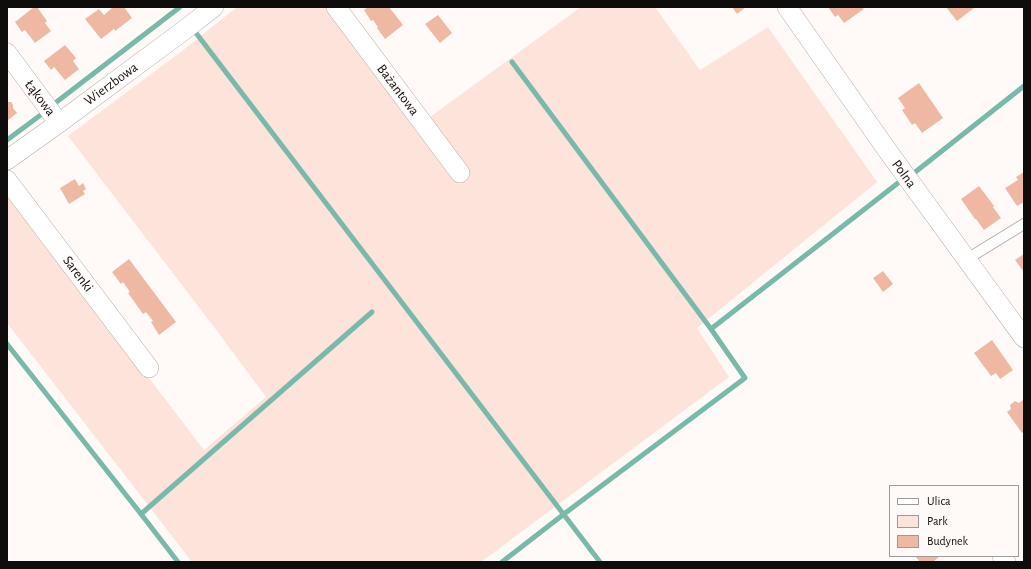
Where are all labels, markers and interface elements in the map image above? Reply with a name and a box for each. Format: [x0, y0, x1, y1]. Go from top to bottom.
street label: Wierzbowa [81, 59, 141, 109]
street label: Bażantowa [373, 61, 423, 119]
street label: Łąkowa [21, 77, 59, 119]
street label: Polna [888, 157, 920, 191]
street label: Sarenki [59, 253, 97, 295]
legend [889, 485, 1019, 557]
text: Ulica [927, 495, 950, 507]
text: Park [927, 515, 948, 527]
text: Budynek [927, 535, 968, 547]

